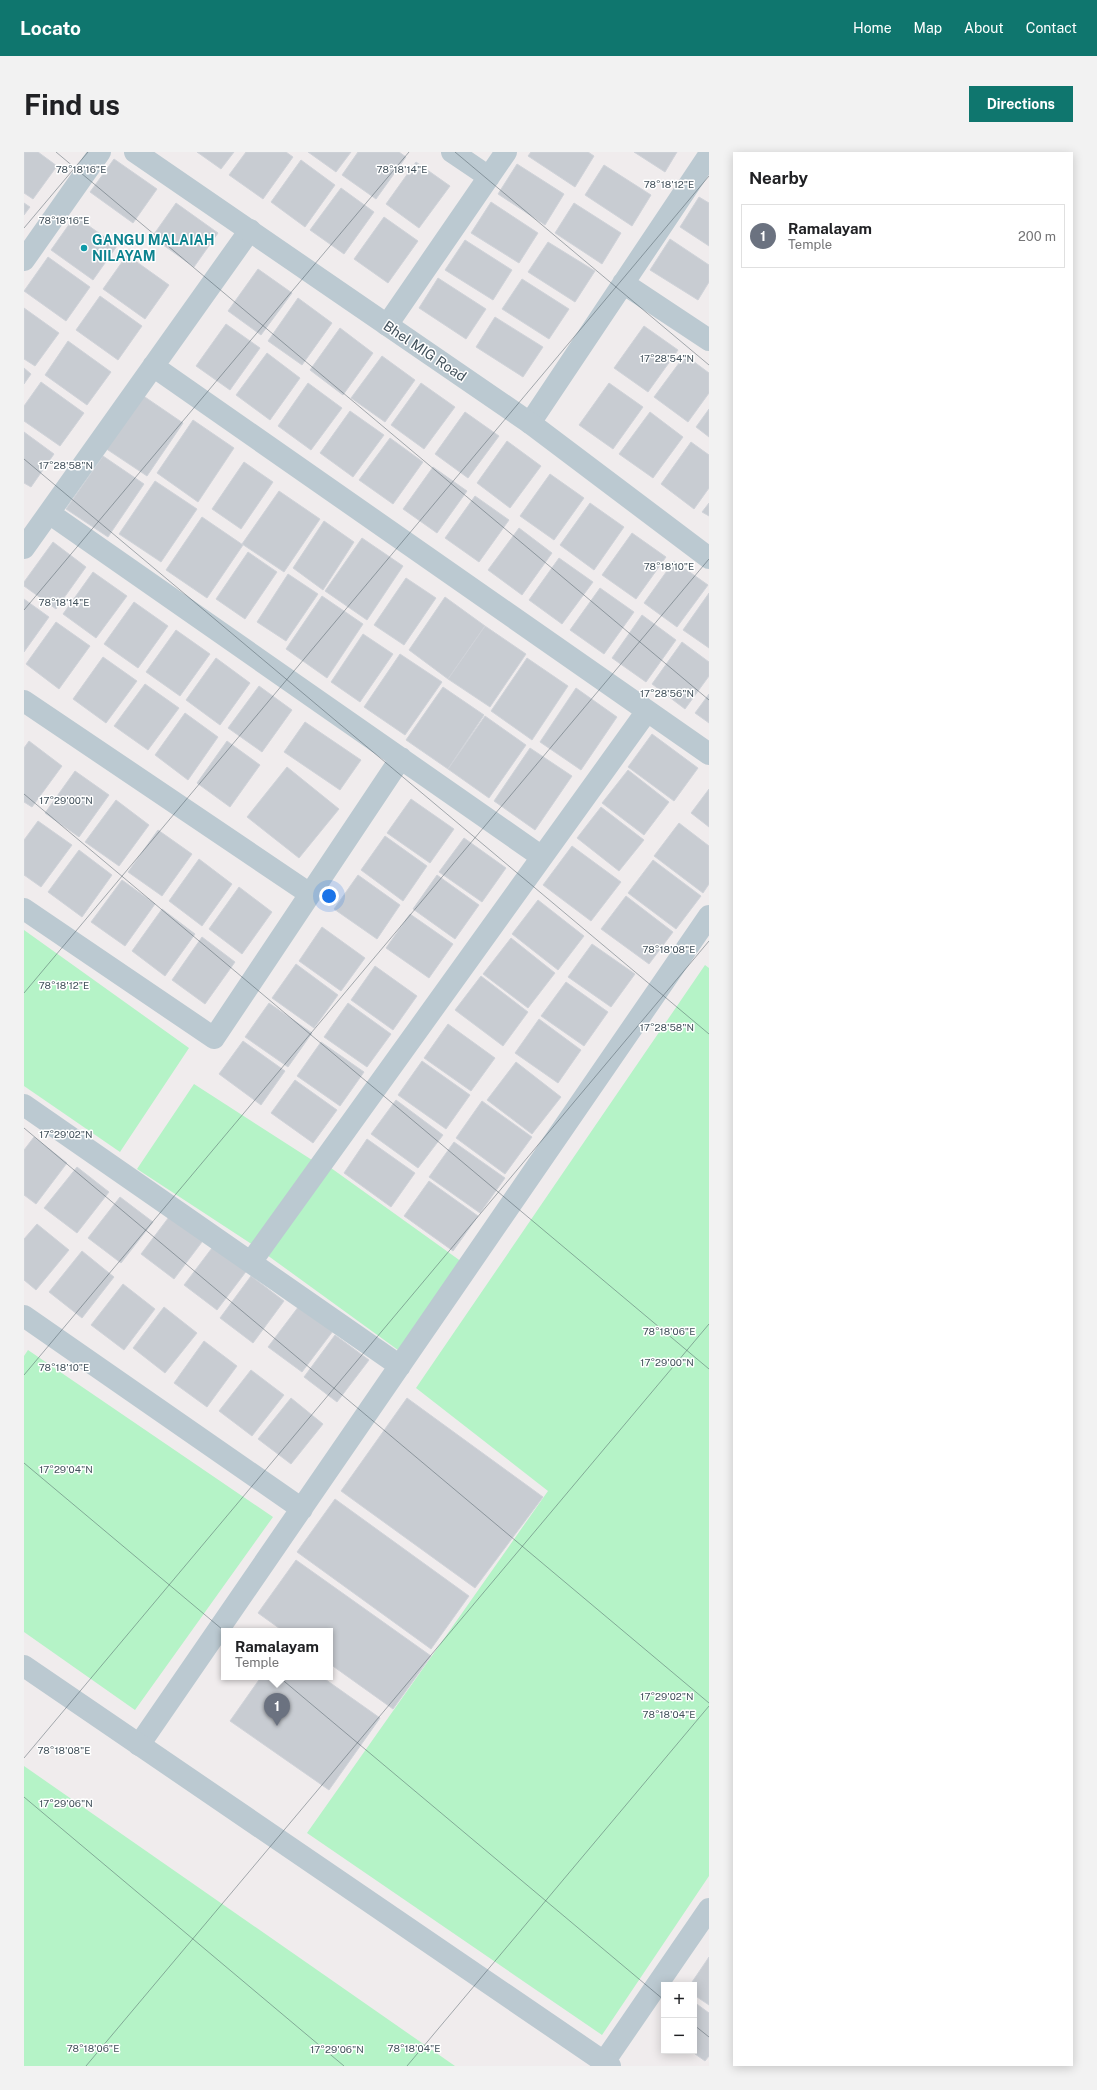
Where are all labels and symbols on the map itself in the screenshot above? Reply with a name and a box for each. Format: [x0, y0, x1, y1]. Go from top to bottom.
text: 78°18'16"E [56, 163, 106, 175]
text: 78°18'14"E [377, 163, 427, 175]
text: 78°18'12"E [644, 178, 694, 190]
text: 78°18'16"E [39, 214, 89, 226]
place label: GANGU MALAIAH NILAYAM [92, 232, 215, 264]
marker: GANGU MALAIAH NILAYAM [79, 243, 89, 253]
street label: Bhel MIG Road [381, 317, 469, 385]
text: 17°28'54"N [640, 352, 694, 364]
text: 17°28'58"N [39, 459, 93, 471]
text: 78°18'10"E [644, 560, 694, 572]
text: 78°18'14"E [39, 596, 89, 608]
text: 17°28'56"N [640, 687, 694, 699]
text: 17°29'00"N [39, 794, 93, 806]
your location [319, 886, 339, 906]
text: 78°18'08"E [643, 943, 695, 955]
text: 78°18'12"E [39, 979, 89, 991]
text: 17°28'58"N [640, 1021, 694, 1033]
text: 17°29'02"N [39, 1128, 93, 1140]
text: 78°18'06"E [643, 1325, 695, 1337]
text: 17°29'00"N [640, 1356, 694, 1368]
text: 78°18'10"E [39, 1361, 89, 1373]
text: 17°29'04"N [39, 1463, 93, 1475]
text: 17°29'02"N [640, 1690, 694, 1702]
pin: 1 [264, 1693, 290, 1726]
text: 78°18'04"E [643, 1708, 695, 1720]
text: 78°18'08"E [38, 1744, 90, 1756]
text: 17°29'06"N [39, 1797, 93, 1809]
text: 78°18'06"E [67, 2042, 119, 2054]
text: 78°18'04"E [388, 2042, 440, 2054]
text: 17°29'06"N [310, 2043, 364, 2055]

